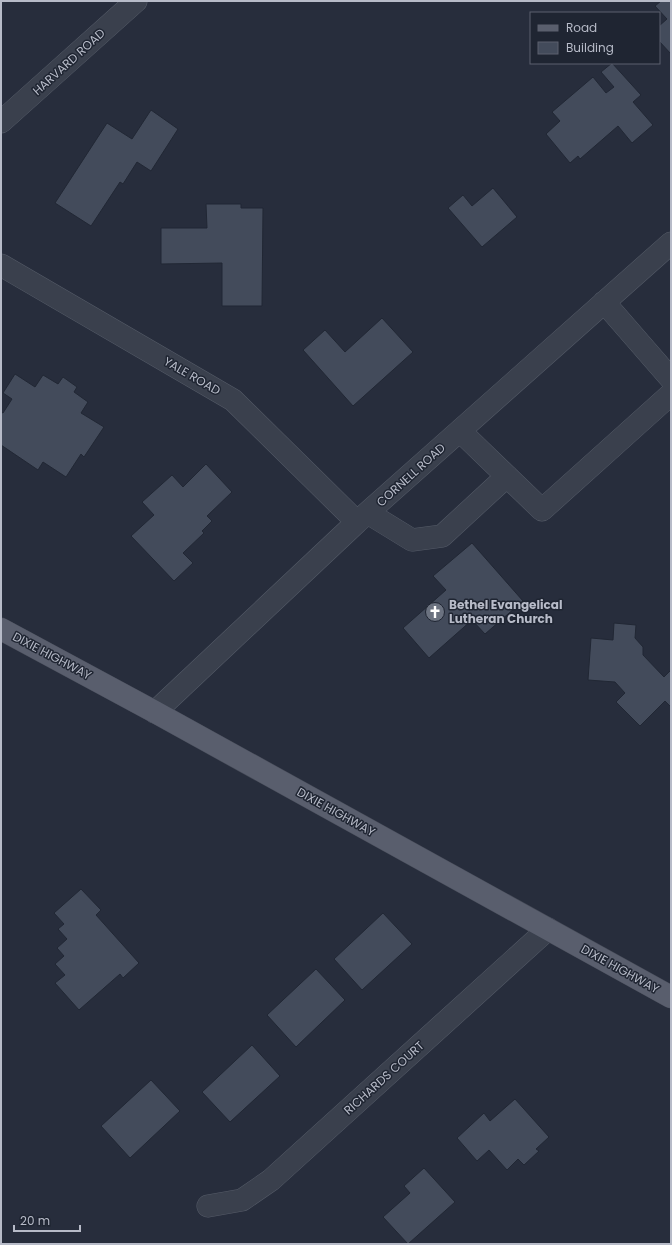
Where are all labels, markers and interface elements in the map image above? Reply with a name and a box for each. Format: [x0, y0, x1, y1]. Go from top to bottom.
legend [530, 12, 660, 64]
text: Road [566, 19, 597, 36]
street label: HARVARD ROAD [29, 24, 109, 99]
text: Building [566, 39, 614, 56]
street label: YALE ROAD [161, 352, 224, 399]
street label: CORNELL ROAD [372, 439, 449, 510]
place label: Bethel Evangelical Lutheran Church [449, 596, 563, 627]
church icon: Bethel Evangelical Lutheran Church [424, 601, 446, 623]
street label: DIXIE HIGHWAY [10, 628, 95, 683]
street label: DIXIE HIGHWAY [294, 783, 378, 840]
street label: DIXIE HIGHWAY [578, 940, 662, 997]
street label: RICHARDS COURT [340, 1037, 428, 1118]
scale bar [14, 1207, 80, 1233]
text: 20 m [20, 1212, 50, 1229]

